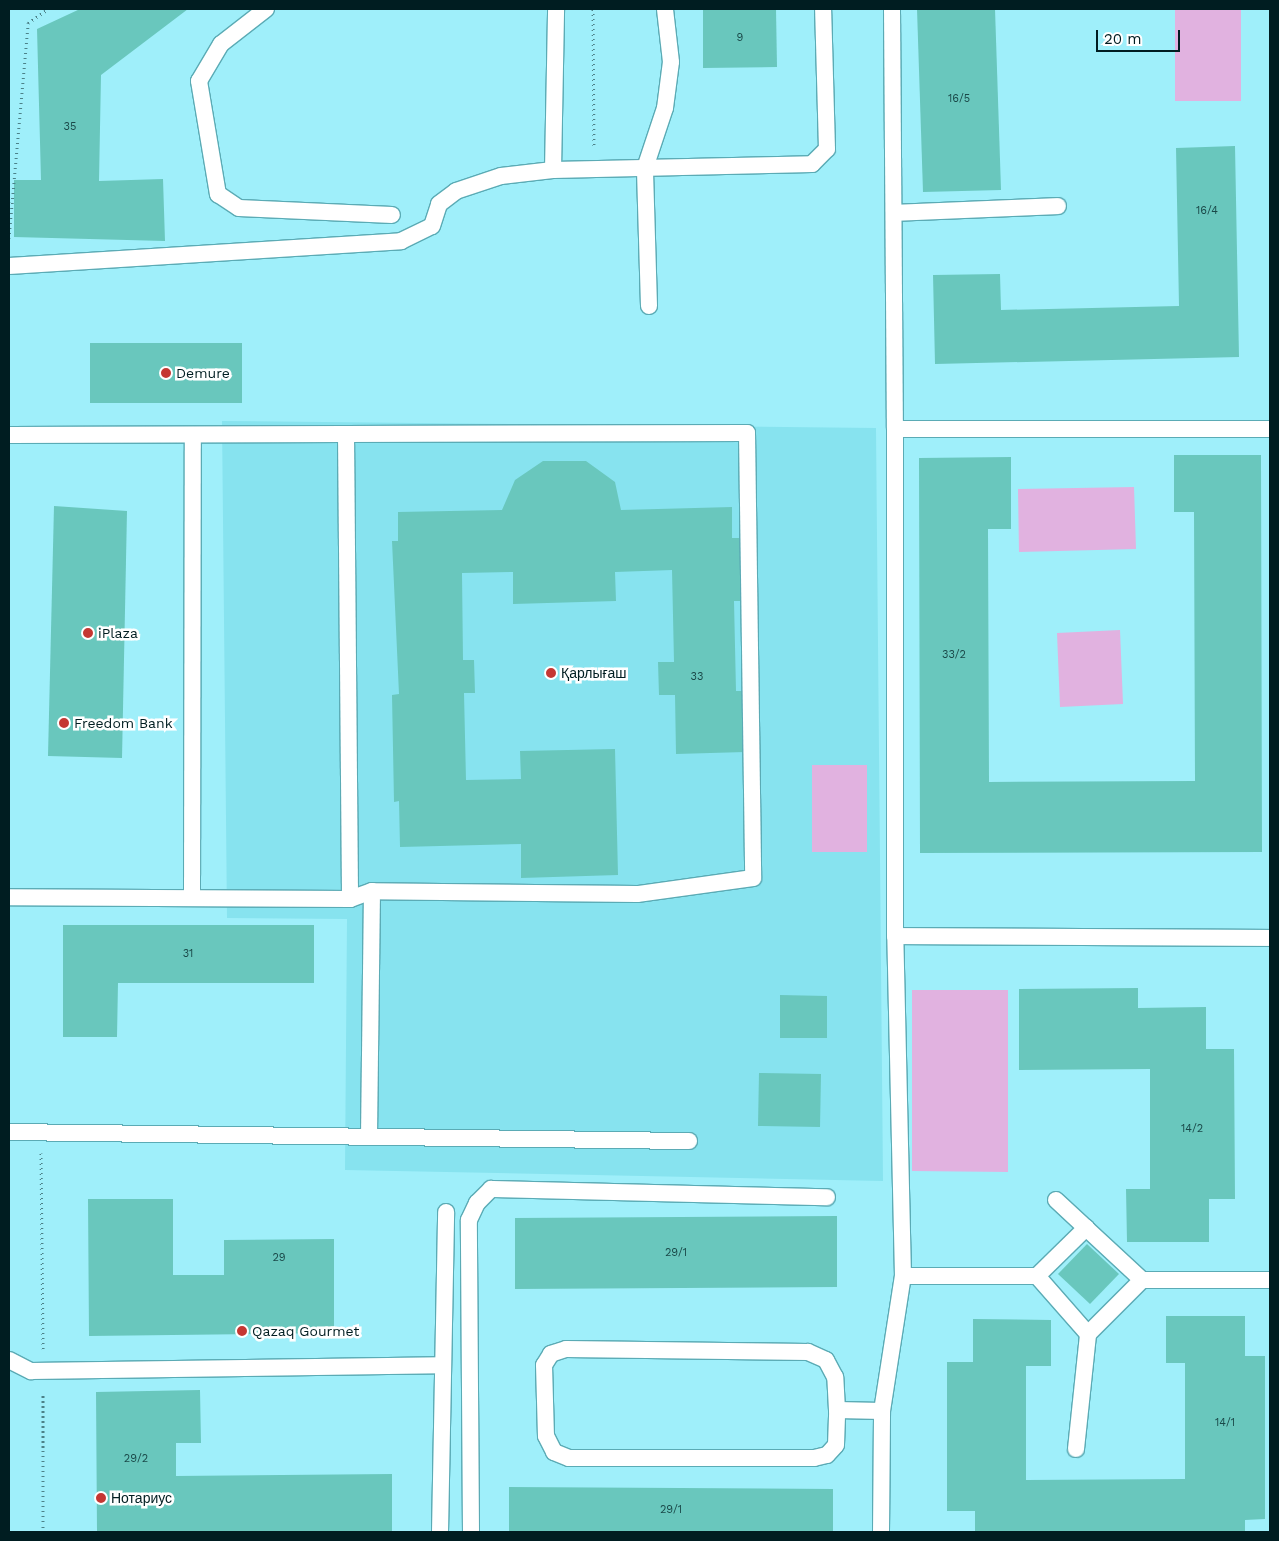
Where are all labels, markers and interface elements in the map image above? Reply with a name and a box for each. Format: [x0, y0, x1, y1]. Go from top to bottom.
scale bar [1099, 20, 1183, 52]
text: 20 m [1104, 30, 1142, 48]
house number: 9 [737, 31, 743, 45]
house number: 16/5 [948, 92, 970, 106]
house number: 35 [64, 120, 76, 134]
house number: 16/4 [1196, 204, 1218, 218]
place label: Demure [176, 365, 230, 381]
marker: Demure [160, 367, 172, 379]
place label: iPlaza [98, 625, 138, 641]
marker: iPlaza [82, 627, 94, 639]
house number: 33/2 [942, 648, 966, 662]
place label: Қарлығаш [561, 665, 627, 681]
marker: Қарлығаш [545, 667, 557, 679]
house number: 33 [691, 670, 703, 684]
place label: Freedom Bank [74, 715, 173, 731]
marker: Freedom Bank [58, 717, 70, 729]
house number: 31 [183, 947, 193, 961]
house number: 14/2 [1181, 1122, 1203, 1136]
house number: 29/1 [665, 1246, 687, 1260]
house number: 29 [272, 1251, 286, 1265]
place label: Qazaq Gourmet [252, 1323, 359, 1339]
marker: Qazaq Gourmet [236, 1325, 248, 1337]
house number: 14/1 [1215, 1416, 1235, 1430]
house number: 29/2 [124, 1452, 148, 1466]
place label: Нотариус [111, 1490, 172, 1506]
marker: Нотариус [95, 1492, 107, 1504]
house number: 29/1 [660, 1503, 682, 1517]

